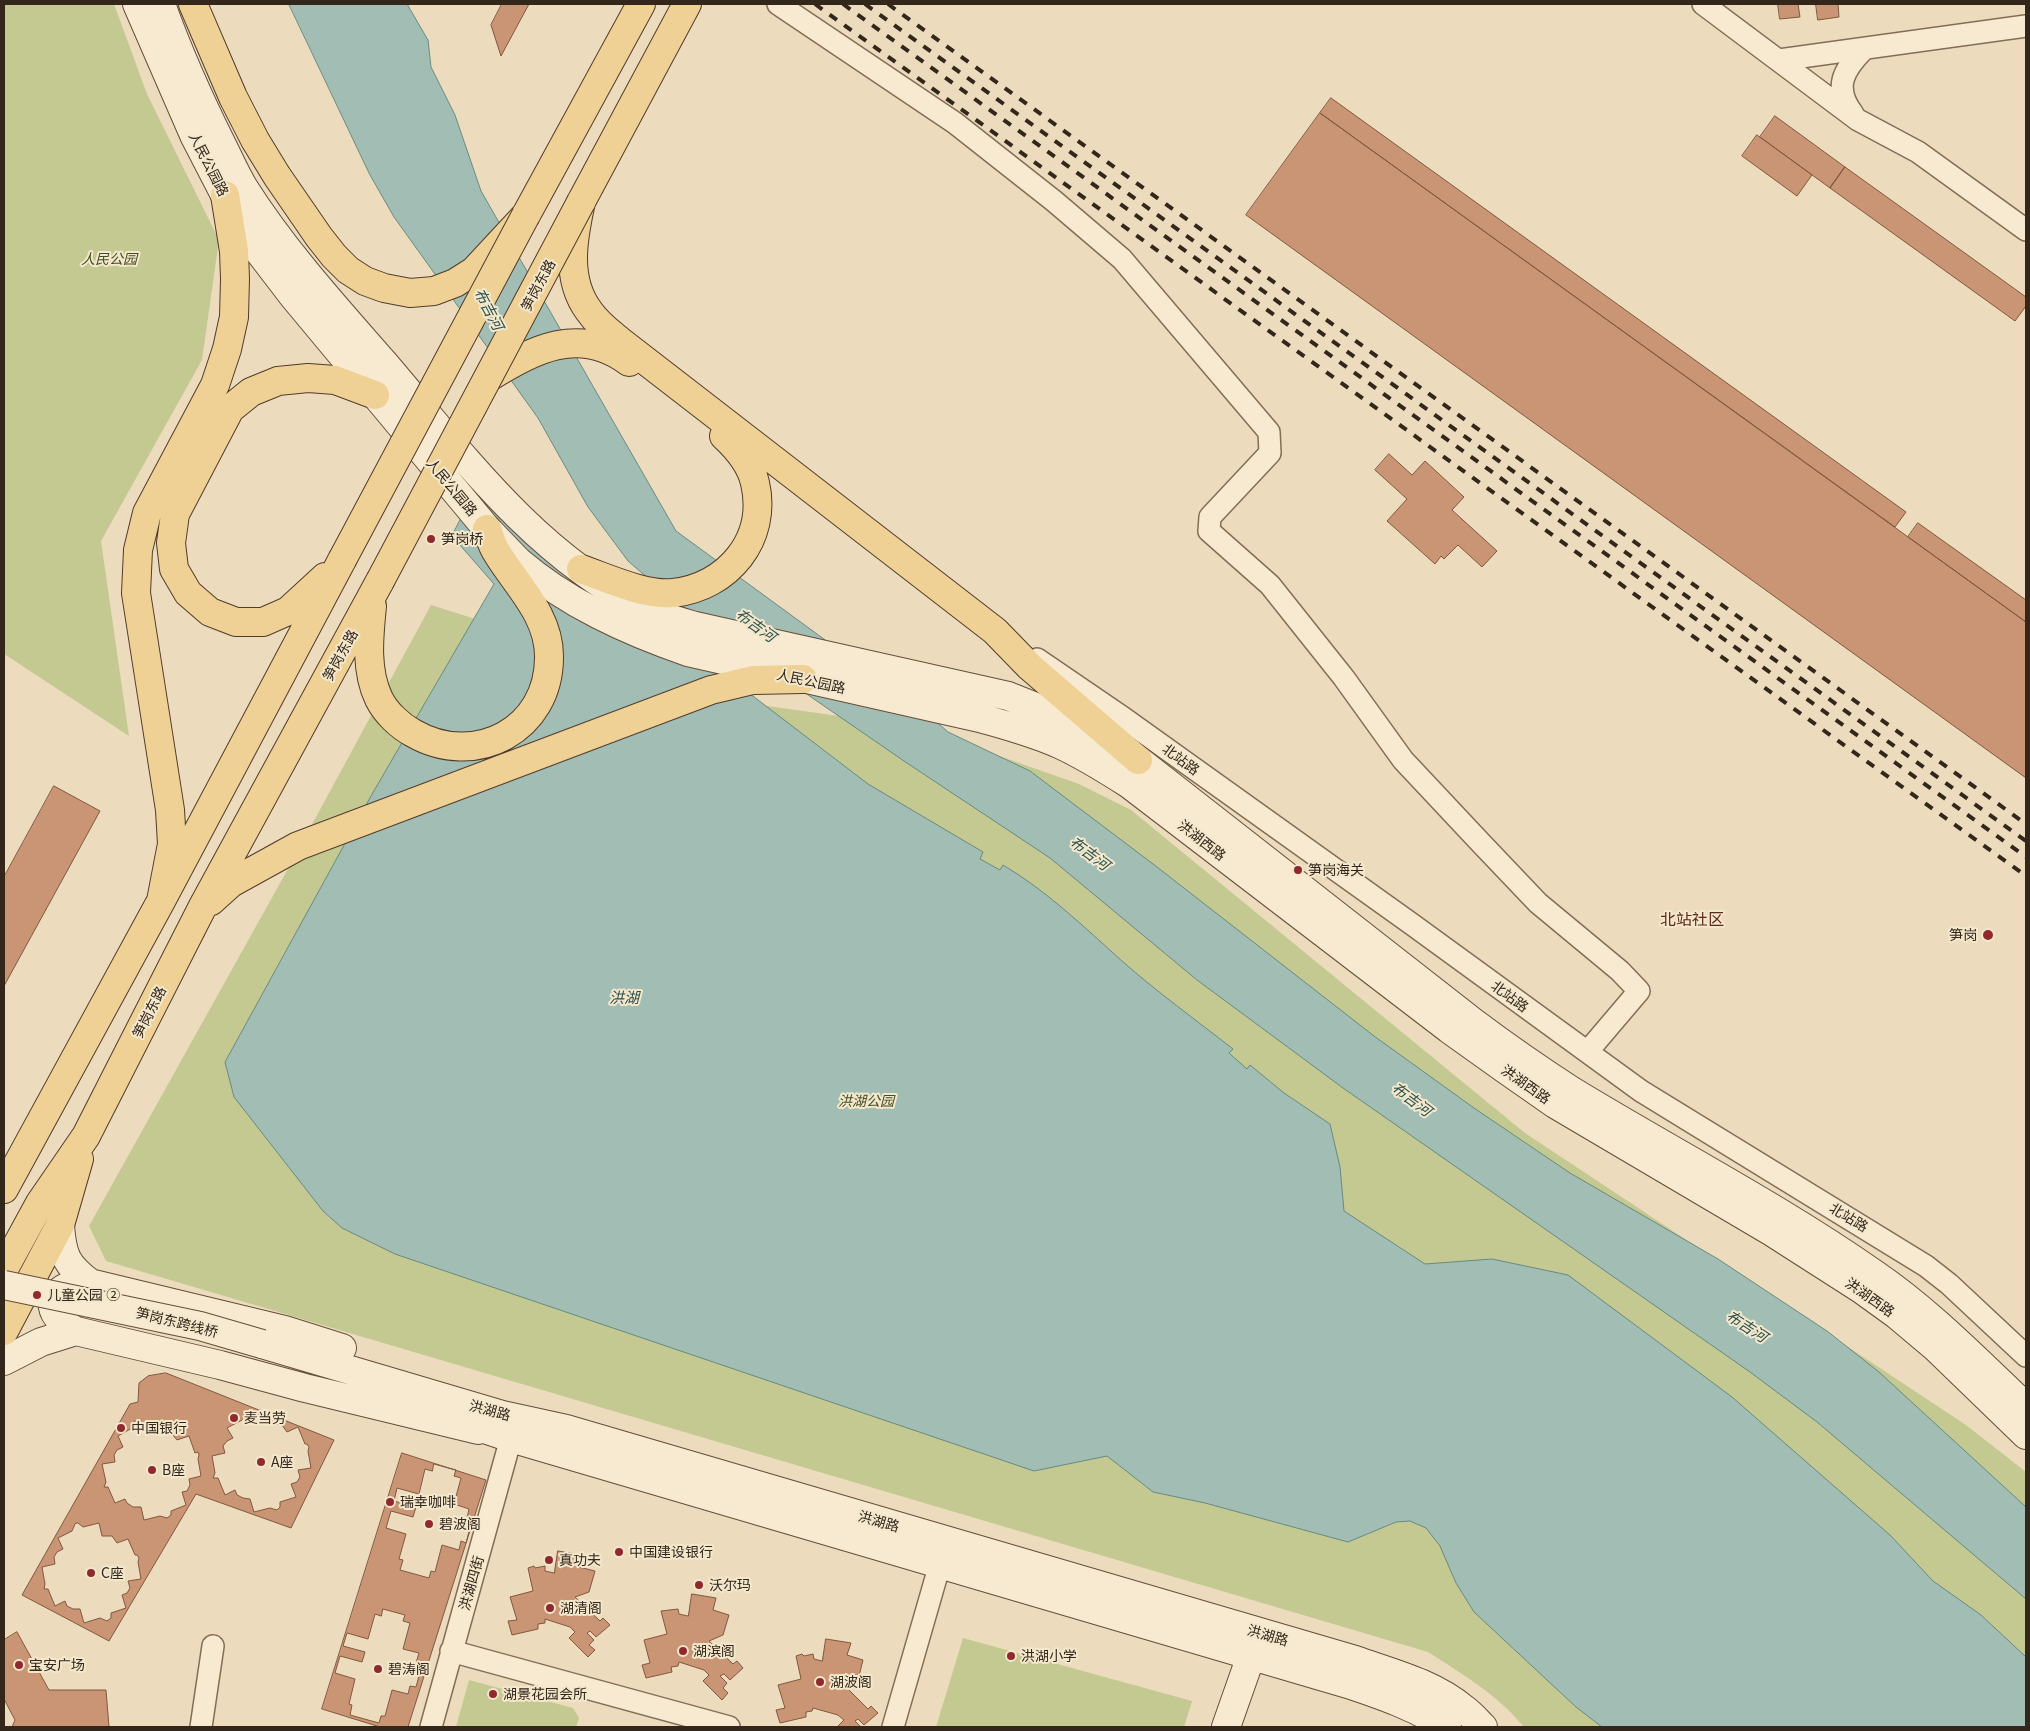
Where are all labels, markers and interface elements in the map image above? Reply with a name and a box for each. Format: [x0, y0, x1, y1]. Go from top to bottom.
street label: 人民公园路 [186, 129, 232, 199]
park label: 人民公园 [81, 251, 137, 267]
street label: 笋岗东路 [517, 256, 559, 314]
water label: 布吉河 [470, 285, 508, 333]
street label: 人民公园路 [423, 455, 481, 519]
place label: 笋岗桥 [441, 531, 483, 547]
marker: 笋岗桥 [425, 533, 437, 545]
water label: 布吉河 [733, 604, 779, 646]
street label: 笋岗东路 [319, 626, 361, 684]
street label: 人民公园路 [775, 666, 847, 696]
street label: 北站路 [1159, 740, 1203, 778]
street label: 洪湖西路 [1175, 816, 1229, 864]
water label: 布吉河 [1067, 832, 1113, 874]
place label: 笋岗海关 [1308, 862, 1364, 878]
marker: 笋岗海关 [1292, 864, 1304, 876]
district label: 北站社区 [1660, 909, 1724, 929]
place label: 笋岗 [1949, 927, 1977, 943]
marker: 笋岗 [1981, 928, 1995, 942]
street label: 北站路 [1488, 977, 1532, 1015]
street label: 笋岗东路 [129, 983, 169, 1041]
water label: 洪湖 [609, 988, 639, 1006]
street label: 洪湖西路 [1498, 1061, 1554, 1107]
water label: 布吉河 [1389, 1078, 1435, 1120]
park label: 洪湖公园 [838, 1093, 894, 1109]
street label: 北站路 [1827, 1199, 1871, 1235]
street label: 洪湖西路 [1842, 1274, 1898, 1320]
place label: 儿童公园 ② [47, 1287, 120, 1303]
marker: 儿童公园 ② [31, 1289, 43, 1301]
street label: 笋岗东跨线桥 [134, 1304, 220, 1340]
water label: 布吉河 [1723, 1306, 1771, 1346]
street label: 洪湖路 [468, 1396, 512, 1424]
place label: 麦当劳 [244, 1410, 286, 1426]
marker: 麦当劳 [228, 1412, 240, 1424]
place label: 中国银行 [131, 1420, 187, 1436]
marker: 中国银行 [115, 1422, 127, 1434]
place label: A座 [271, 1454, 294, 1470]
marker: A座 [255, 1456, 267, 1468]
place label: B座 [162, 1462, 185, 1478]
marker: B座 [146, 1464, 158, 1476]
place label: 瑞幸咖啡 [400, 1494, 456, 1510]
marker: 瑞幸咖啡 [384, 1496, 396, 1508]
street label: 洪湖路 [856, 1507, 902, 1535]
place label: 碧波阁 [439, 1516, 481, 1532]
marker: 碧波阁 [423, 1518, 435, 1530]
place label: 中国建设银行 [629, 1544, 713, 1560]
marker: 中国建设银行 [613, 1546, 625, 1558]
place label: 真功夫 [559, 1552, 601, 1568]
street label: 洪湖四街 [455, 1554, 487, 1612]
marker: 真功夫 [543, 1554, 555, 1566]
place label: C座 [101, 1565, 124, 1581]
marker: C座 [85, 1567, 97, 1579]
place label: 沃尔玛 [709, 1577, 751, 1593]
marker: 沃尔玛 [693, 1579, 705, 1591]
place label: 湖清阁 [560, 1600, 602, 1616]
marker: 湖清阁 [544, 1602, 556, 1614]
street label: 洪湖路 [1245, 1621, 1291, 1649]
place label: 湖滨阁 [693, 1643, 735, 1659]
marker: 湖滨阁 [677, 1645, 689, 1657]
place label: 洪湖小学 [1021, 1648, 1077, 1664]
marker: 洪湖小学 [1005, 1650, 1017, 1662]
place label: 宝安广场 [29, 1657, 85, 1673]
marker: 宝安广场 [13, 1659, 25, 1671]
place label: 碧涛阁 [388, 1661, 430, 1677]
marker: 碧涛阁 [372, 1663, 384, 1675]
place label: 湖波阁 [830, 1674, 872, 1690]
marker: 湖波阁 [814, 1676, 826, 1688]
place label: 湖景花园会所 [503, 1686, 587, 1702]
marker: 湖景花园会所 [487, 1688, 499, 1700]

